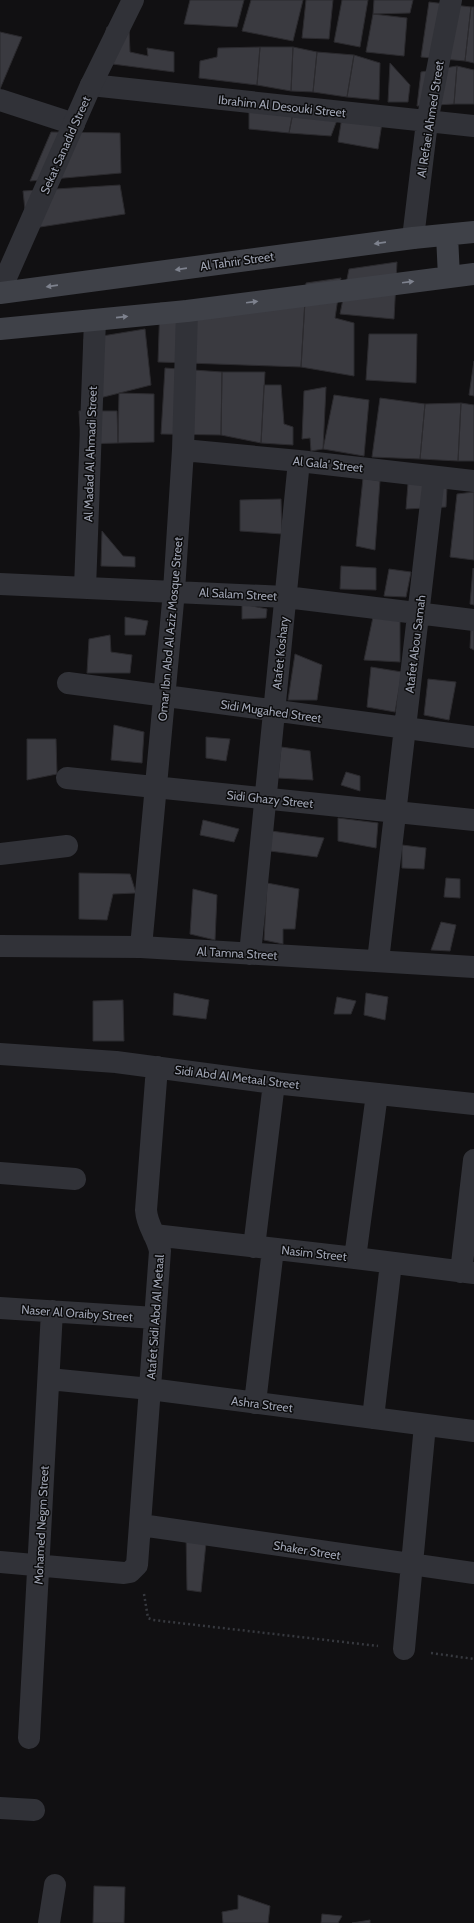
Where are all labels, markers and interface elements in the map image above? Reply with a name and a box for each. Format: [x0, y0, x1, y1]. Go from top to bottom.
street label: Al Refaei Ahmed Street [413, 60, 447, 178]
street label: Ibrahim Al Desouki Street [217, 92, 347, 120]
street label: Sekat Sanadid Street [37, 94, 93, 196]
one-way arrow [374, 239, 386, 246]
street label: Al Tahrir Street [199, 248, 275, 274]
one-way arrow [175, 266, 187, 272]
one-way arrow [402, 279, 414, 285]
one-way arrow [46, 283, 59, 289]
one-way arrow [246, 299, 258, 305]
one-way arrow [116, 314, 128, 321]
street label: Al Madad Al Ahmadi Street [80, 386, 100, 522]
street label: Al Gala' Street [292, 453, 364, 475]
street label: Omar Ibn Abd Al Aziz Mosque Street [154, 536, 186, 722]
street label: Al Salam Street [199, 584, 277, 604]
street label: Atafet Abou Samah [402, 594, 428, 694]
street label: Atafet Koshary [269, 616, 291, 690]
street label: Sidi Mugahed Street [220, 696, 322, 726]
street label: Sidi Ghazy Street [226, 787, 314, 811]
street label: Al Tamna Street [196, 943, 278, 963]
street label: Sidi Abd Al Metaal Street [174, 1062, 300, 1092]
street label: Nasim Street [281, 1242, 347, 1264]
street label: Atafet Sidi Abd Al Metaal [143, 1254, 167, 1380]
street label: Naser Al Oraiby Street [21, 1302, 133, 1324]
street label: Ashra Street [230, 1393, 294, 1415]
street label: Mohamed Negm Street [30, 1465, 52, 1585]
street label: Shaker Street [272, 1537, 342, 1563]

